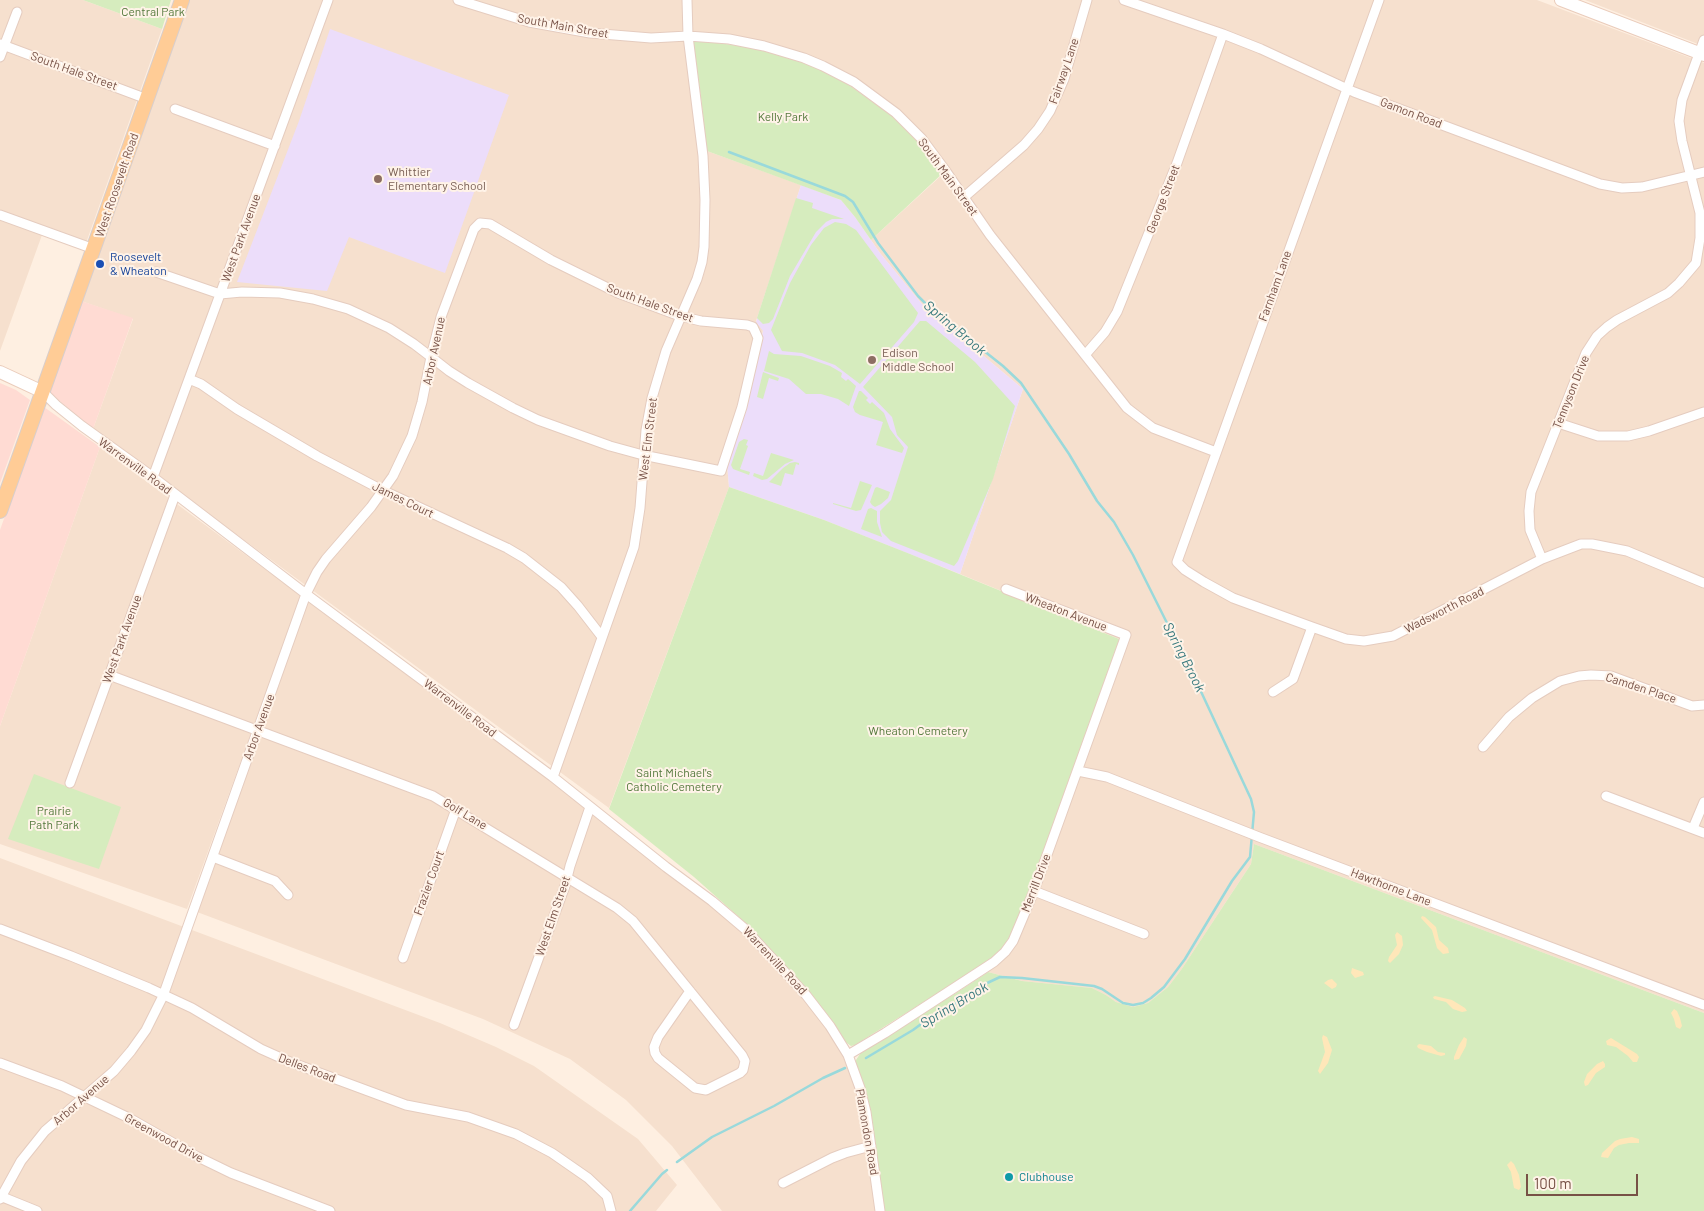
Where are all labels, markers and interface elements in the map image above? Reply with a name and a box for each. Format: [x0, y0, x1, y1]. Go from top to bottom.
park label: Central Park [121, 5, 185, 19]
street label: South Main Street [516, 11, 610, 41]
street label: Fairway Lane [1046, 36, 1082, 106]
street label: South Hale Street [29, 49, 119, 93]
street label: Gamon Road [1378, 95, 1444, 131]
park label: Kelly Park [758, 110, 808, 124]
street label: West Roosevelt Road [92, 131, 142, 239]
street label: South Main Street [915, 135, 981, 219]
street label: George Street [1143, 163, 1183, 235]
place label: Whittier Elementary School [388, 165, 486, 193]
marker: Whittier Elementary School [372, 173, 384, 185]
street label: West Park Avenue [218, 192, 264, 284]
street label: Farnham Lane [1256, 249, 1294, 323]
place label: Roosevelt & Wheaton [110, 250, 167, 278]
marker: Roosevelt & Wheaton [94, 258, 106, 270]
street label: South Hale Street [605, 281, 695, 325]
water label: Spring Brook [920, 297, 990, 359]
street label: Arbor Avenue [420, 315, 448, 387]
place label: Edison Middle School [882, 346, 954, 374]
street label: Tennyson Drive [1550, 353, 1592, 431]
marker: Edison Middle School [866, 354, 878, 366]
street label: West Elm Street [636, 397, 660, 481]
street label: Warrenville Road [96, 435, 174, 497]
street label: James Court [370, 479, 436, 521]
street label: Wadsworth Road [1402, 584, 1486, 636]
street label: Wheaton Avenue [1023, 590, 1109, 634]
street label: West Park Avenue [99, 593, 145, 685]
water label: Spring Brook [1159, 619, 1209, 695]
street label: Camden Place [1604, 670, 1678, 706]
street label: Warrenville Road [421, 676, 499, 740]
street label: Arbor Avenue [240, 692, 278, 762]
park label: Wheaton Cemetery [868, 724, 968, 738]
park label: Saint Michael's Catholic Cemetery [626, 766, 722, 794]
street label: Golf Lane [440, 795, 490, 833]
park label: Prairie Path Park [29, 804, 79, 832]
street label: Frazier Court [411, 849, 447, 917]
street label: Merrill Drive [1018, 852, 1054, 914]
street label: Hawthorne Lane [1349, 865, 1433, 909]
street label: West Elm Street [533, 874, 573, 958]
street label: Warrenville Road [740, 924, 810, 998]
water label: Spring Brook [917, 978, 991, 1032]
street label: Delles Road [276, 1050, 338, 1086]
street label: Arbor Avenue [50, 1072, 112, 1128]
street label: Plamondon Road [852, 1088, 882, 1176]
street label: Greenwood Drive [122, 1110, 206, 1166]
scale bar [1529, 1164, 1642, 1196]
place label: Clubhouse [1019, 1170, 1074, 1184]
marker: Clubhouse [1003, 1171, 1015, 1183]
text: 100 m [1534, 1174, 1572, 1192]

